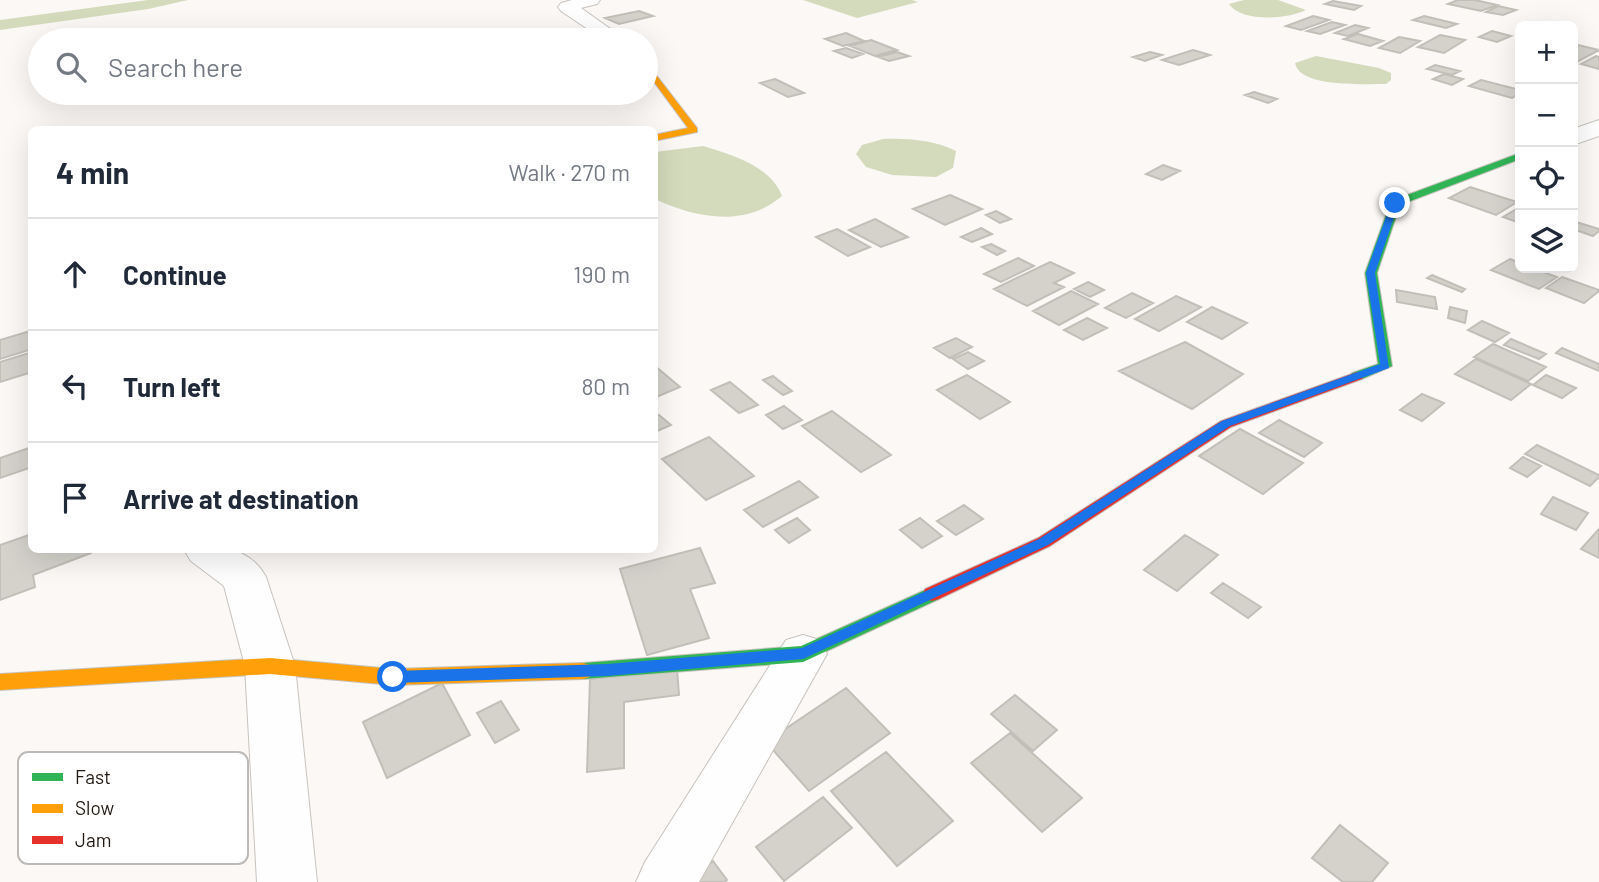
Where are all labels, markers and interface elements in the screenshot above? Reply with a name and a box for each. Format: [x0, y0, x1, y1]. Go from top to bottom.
map controls [1515, 21, 1578, 273]
button: + [1515, 21, 1578, 84]
search box [28, 28, 658, 105]
icon: search [52, 48, 90, 86]
text: Search here [108, 51, 243, 82]
button: − [1515, 84, 1578, 147]
button: locate [1515, 147, 1578, 210]
text: 4 min [56, 154, 129, 190]
text: Walk · 270 m [508, 158, 630, 186]
route end [1379, 187, 1410, 218]
button: layers [1515, 210, 1578, 273]
icon: ahead [56, 255, 94, 293]
text: Continue [123, 259, 227, 290]
text: 190 m [573, 260, 630, 288]
icon: left [56, 367, 94, 405]
text: Turn left [123, 371, 221, 402]
text: 80 m [581, 372, 630, 400]
icon: arrive [56, 479, 94, 517]
text: Arrive at destination [123, 483, 359, 514]
route start [377, 661, 408, 692]
legend [18, 752, 248, 864]
text: Fast [75, 765, 111, 788]
text: Slow [75, 796, 114, 819]
text: Jam [75, 828, 111, 851]

